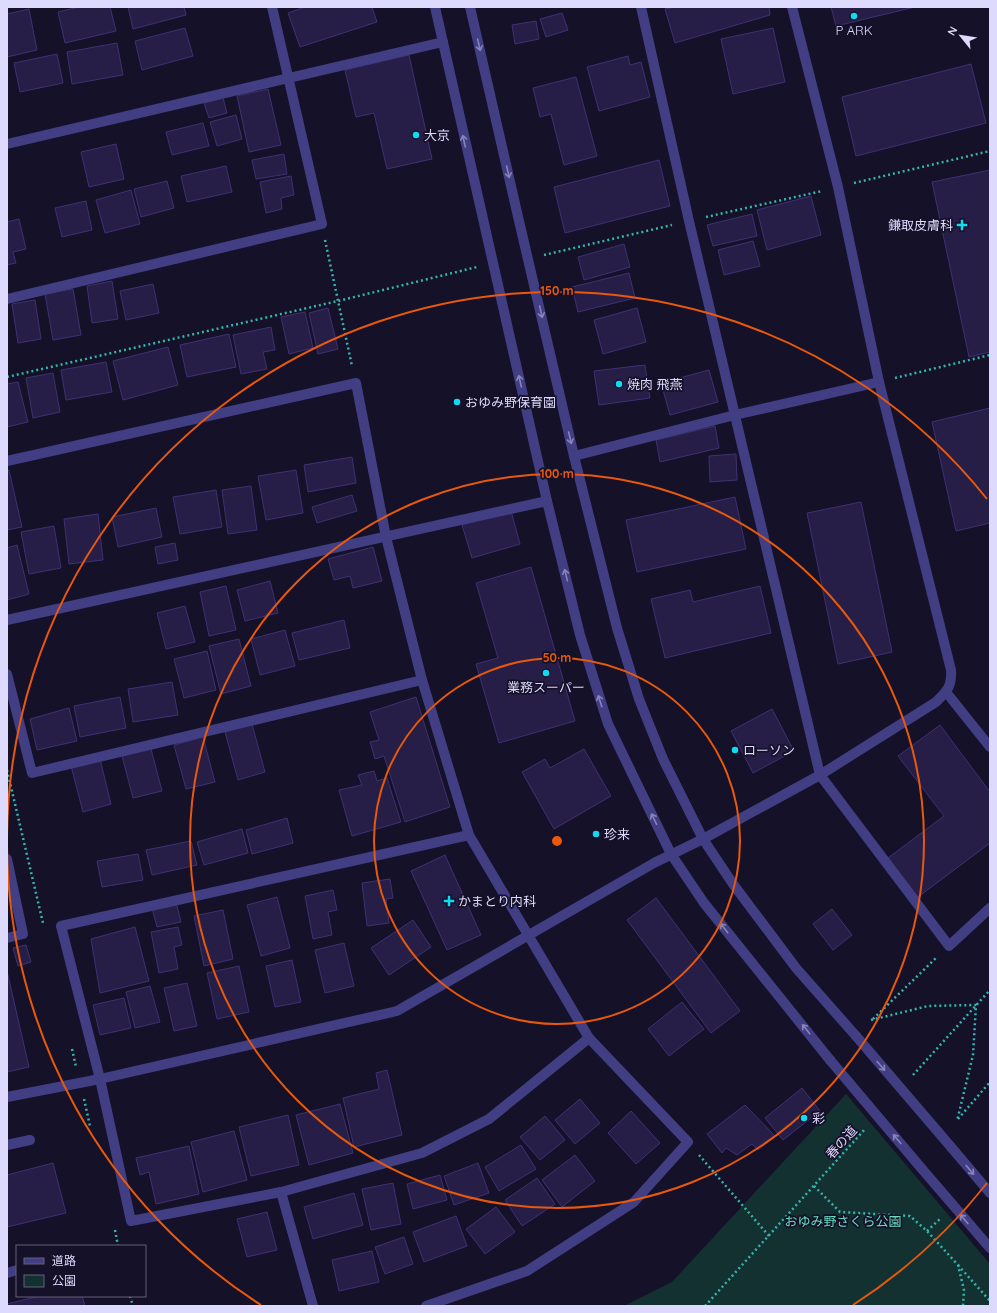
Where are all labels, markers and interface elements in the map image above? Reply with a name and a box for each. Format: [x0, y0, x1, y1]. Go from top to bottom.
marker: P ARK [849, 11, 859, 21]
north arrow [941, 16, 981, 56]
place label: P ARK [835, 22, 873, 38]
text: N [944, 24, 960, 38]
one-way arrow [475, 38, 483, 51]
place label: 大京 [424, 127, 450, 143]
marker: 大京 [411, 130, 421, 140]
one-way arrow [460, 135, 468, 148]
one-way arrow [504, 165, 512, 178]
place label: 鎌取皮膚科 [888, 217, 953, 233]
marker: 鎌取皮膚科 [956, 219, 968, 231]
text: 150 m [540, 283, 574, 298]
one-way arrow [538, 305, 545, 318]
one-way arrow [515, 374, 523, 387]
place label: 焼肉 飛燕 [627, 376, 683, 392]
marker: 焼肉 飛燕 [614, 379, 624, 389]
place label: おゆみ野保育園 [465, 394, 556, 410]
marker: おゆみ野保育園 [452, 397, 462, 407]
one-way arrow [567, 432, 575, 445]
text: 100 m [540, 466, 574, 481]
one-way arrow [561, 569, 569, 582]
text: 50 m [543, 650, 571, 665]
marker: 業務スーパー [541, 668, 551, 678]
place label: 業務スーパー [507, 679, 585, 695]
one-way arrow [596, 694, 603, 707]
place label: ローソン [743, 742, 795, 758]
marker: ローソン [730, 745, 740, 755]
one-way arrow [650, 813, 657, 825]
place label: 珍来 [604, 826, 630, 842]
marker: 珍来 [591, 829, 601, 839]
centre of rings [550, 834, 564, 848]
place label: かまとり内科 [458, 893, 536, 909]
marker: かまとり内科 [443, 895, 455, 907]
one-way arrow [720, 923, 729, 934]
one-way arrow [801, 1024, 810, 1035]
one-way arrow [877, 1060, 886, 1071]
place label: 彩 [812, 1110, 825, 1126]
marker: 彩 [799, 1113, 809, 1123]
street label: 春の道 [822, 1122, 860, 1162]
one-way arrow [892, 1134, 901, 1145]
one-way arrow [966, 1165, 975, 1175]
park label: おゆみ野さくら公園 [784, 1213, 902, 1229]
one-way arrow [960, 1214, 969, 1224]
legend [16, 1245, 146, 1297]
text: 道路 [52, 1253, 76, 1268]
text: 公園 [52, 1273, 76, 1288]

